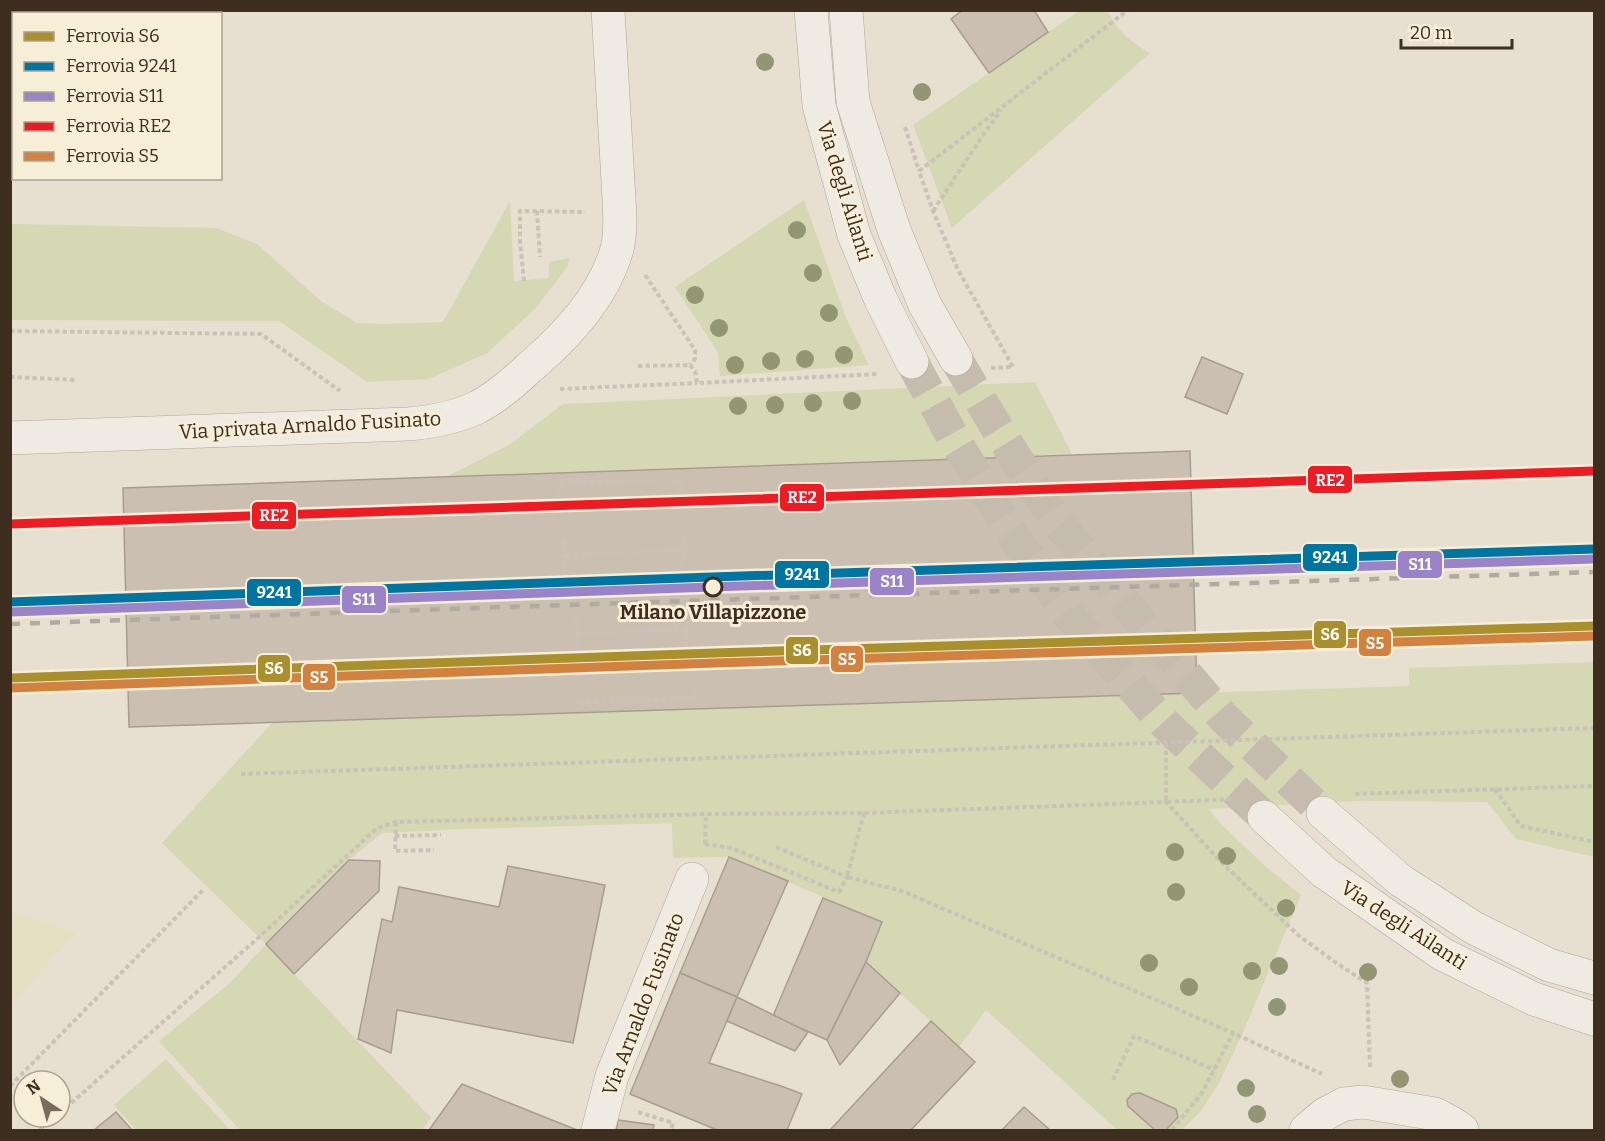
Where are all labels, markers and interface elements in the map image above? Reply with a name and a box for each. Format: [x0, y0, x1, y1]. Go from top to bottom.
legend [12, 12, 222, 180]
scale bar [1401, 12, 1512, 50]
text: 20 m [1410, 22, 1452, 44]
text: Ferrovia S6 [66, 25, 160, 47]
text: Ferrovia 9241 [66, 55, 177, 77]
text: Ferrovia S11 [66, 85, 164, 107]
text: Ferrovia RE2 [66, 115, 171, 137]
street label: Via degli Ailanti [812, 118, 878, 264]
text: Ferrovia S5 [66, 145, 159, 167]
street label: Via privata Arnaldo Fusinato [178, 406, 442, 444]
line badge: RE2 [1307, 465, 1353, 494]
text: RE2 [1315, 471, 1345, 490]
line badge: RE2 [779, 483, 825, 512]
text: RE2 [787, 488, 817, 507]
line badge: RE2 [251, 501, 297, 530]
text: RE2 [259, 506, 289, 525]
line badge: 9241 [1302, 543, 1358, 572]
text: 9241 [1312, 548, 1348, 567]
line badge: S11 [1397, 550, 1443, 579]
text: S11 [1408, 555, 1432, 574]
line badge: 9241 [774, 560, 830, 589]
text: 9241 [784, 565, 820, 584]
line badge: S11 [869, 567, 915, 596]
text: S11 [880, 572, 904, 591]
marker: Milano Villapizzone [703, 577, 723, 597]
line badge: 9241 [246, 578, 302, 607]
text: 9241 [256, 583, 292, 602]
line badge: S11 [341, 585, 387, 614]
text: S11 [352, 590, 376, 609]
place label: Milano Villapizzone [620, 600, 806, 624]
line badge: S6 [1313, 620, 1347, 649]
text: S6 [1320, 625, 1340, 644]
line badge: S5 [1358, 628, 1392, 657]
text: S5 [1366, 634, 1384, 653]
line badge: S6 [785, 636, 819, 665]
text: S6 [792, 641, 812, 660]
line badge: S5 [830, 645, 864, 673]
text: S5 [838, 650, 856, 669]
line badge: S6 [257, 654, 291, 683]
text: S6 [264, 659, 284, 678]
line badge: S5 [302, 663, 336, 691]
text: S5 [310, 668, 328, 687]
street label: Via degli Ailanti [1337, 875, 1471, 975]
street label: Via Arnaldo Fusinato [597, 909, 689, 1099]
north arrow [12, 1069, 72, 1129]
text: N [23, 1076, 44, 1099]

